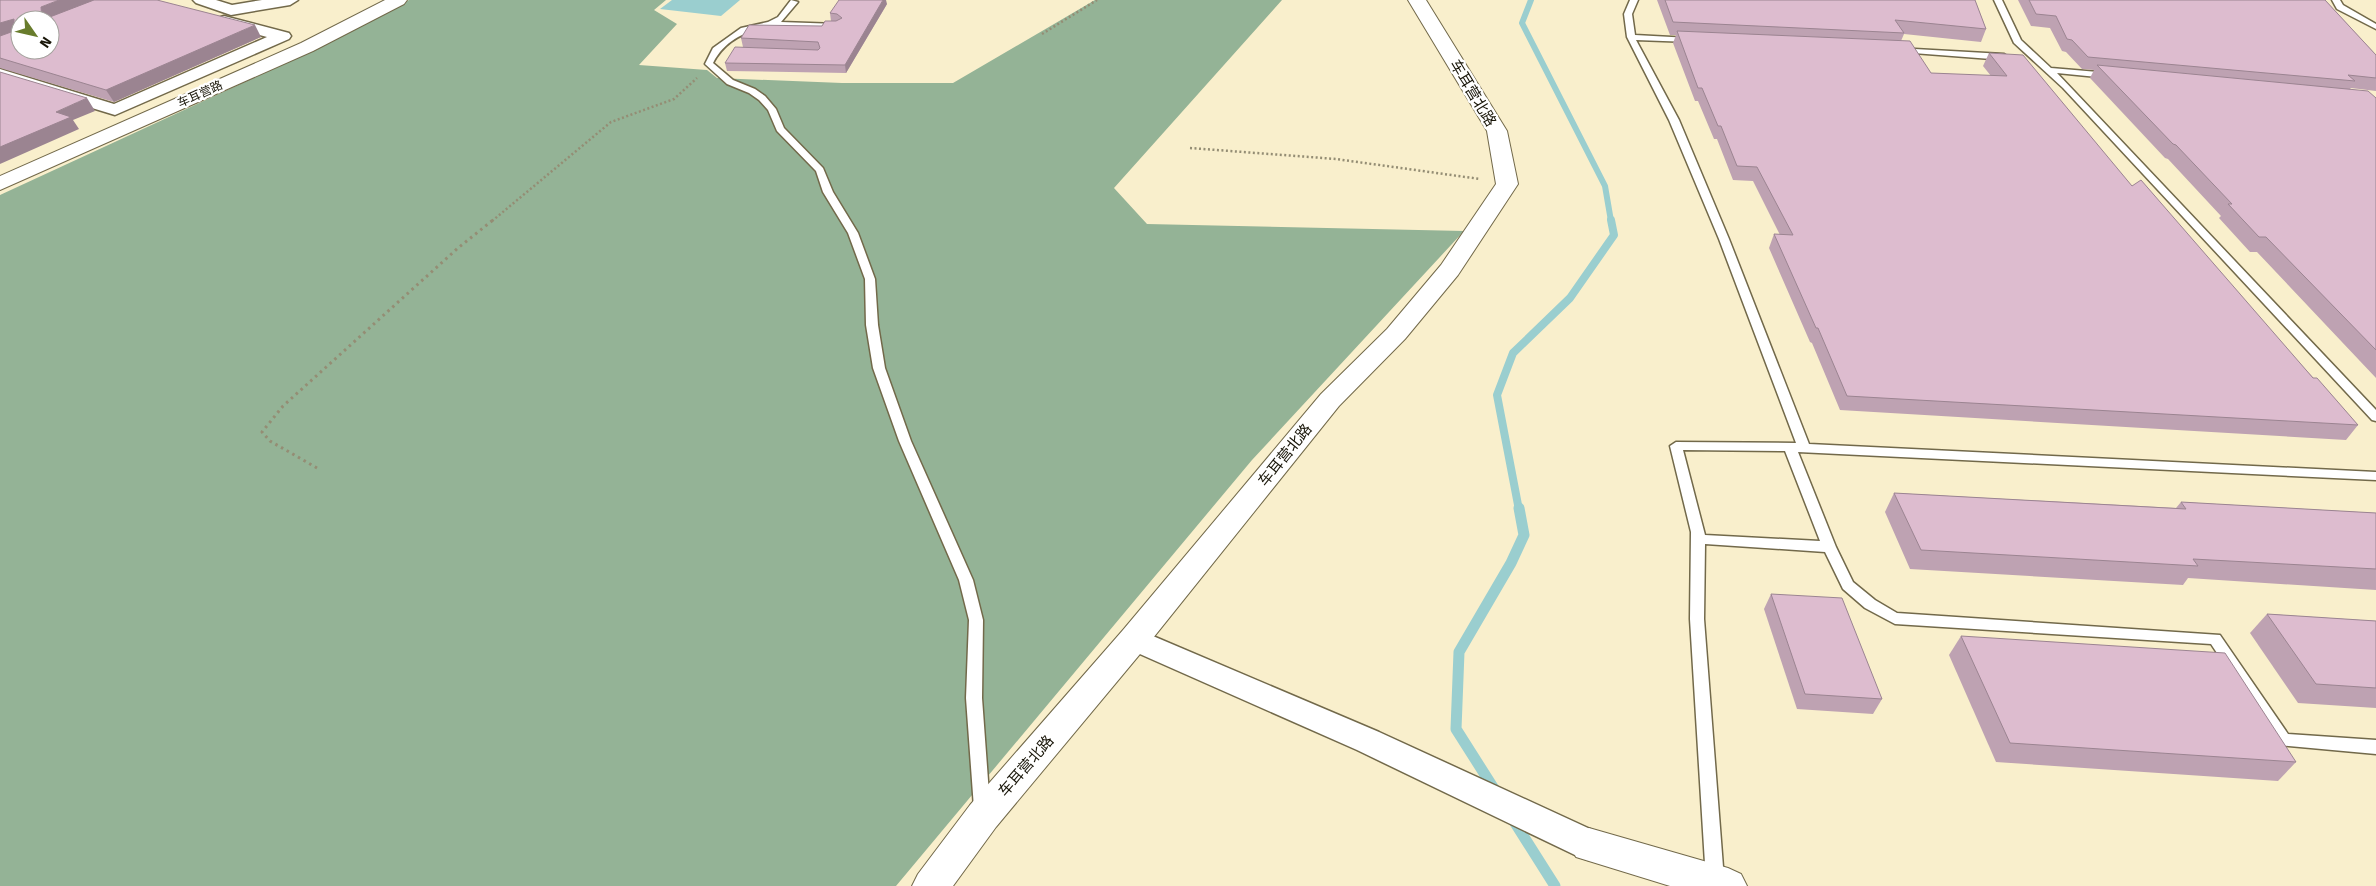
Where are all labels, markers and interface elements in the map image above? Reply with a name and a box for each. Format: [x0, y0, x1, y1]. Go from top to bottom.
north arrow [10, 10, 60, 60]
text: N [36, 33, 55, 51]
street label: 车耳营北路 [1446, 56, 1500, 130]
street label: 车耳营路 [175, 78, 225, 110]
street label: 车耳营北路 [1254, 420, 1316, 490]
street label: 车耳营北路 [995, 732, 1057, 800]

